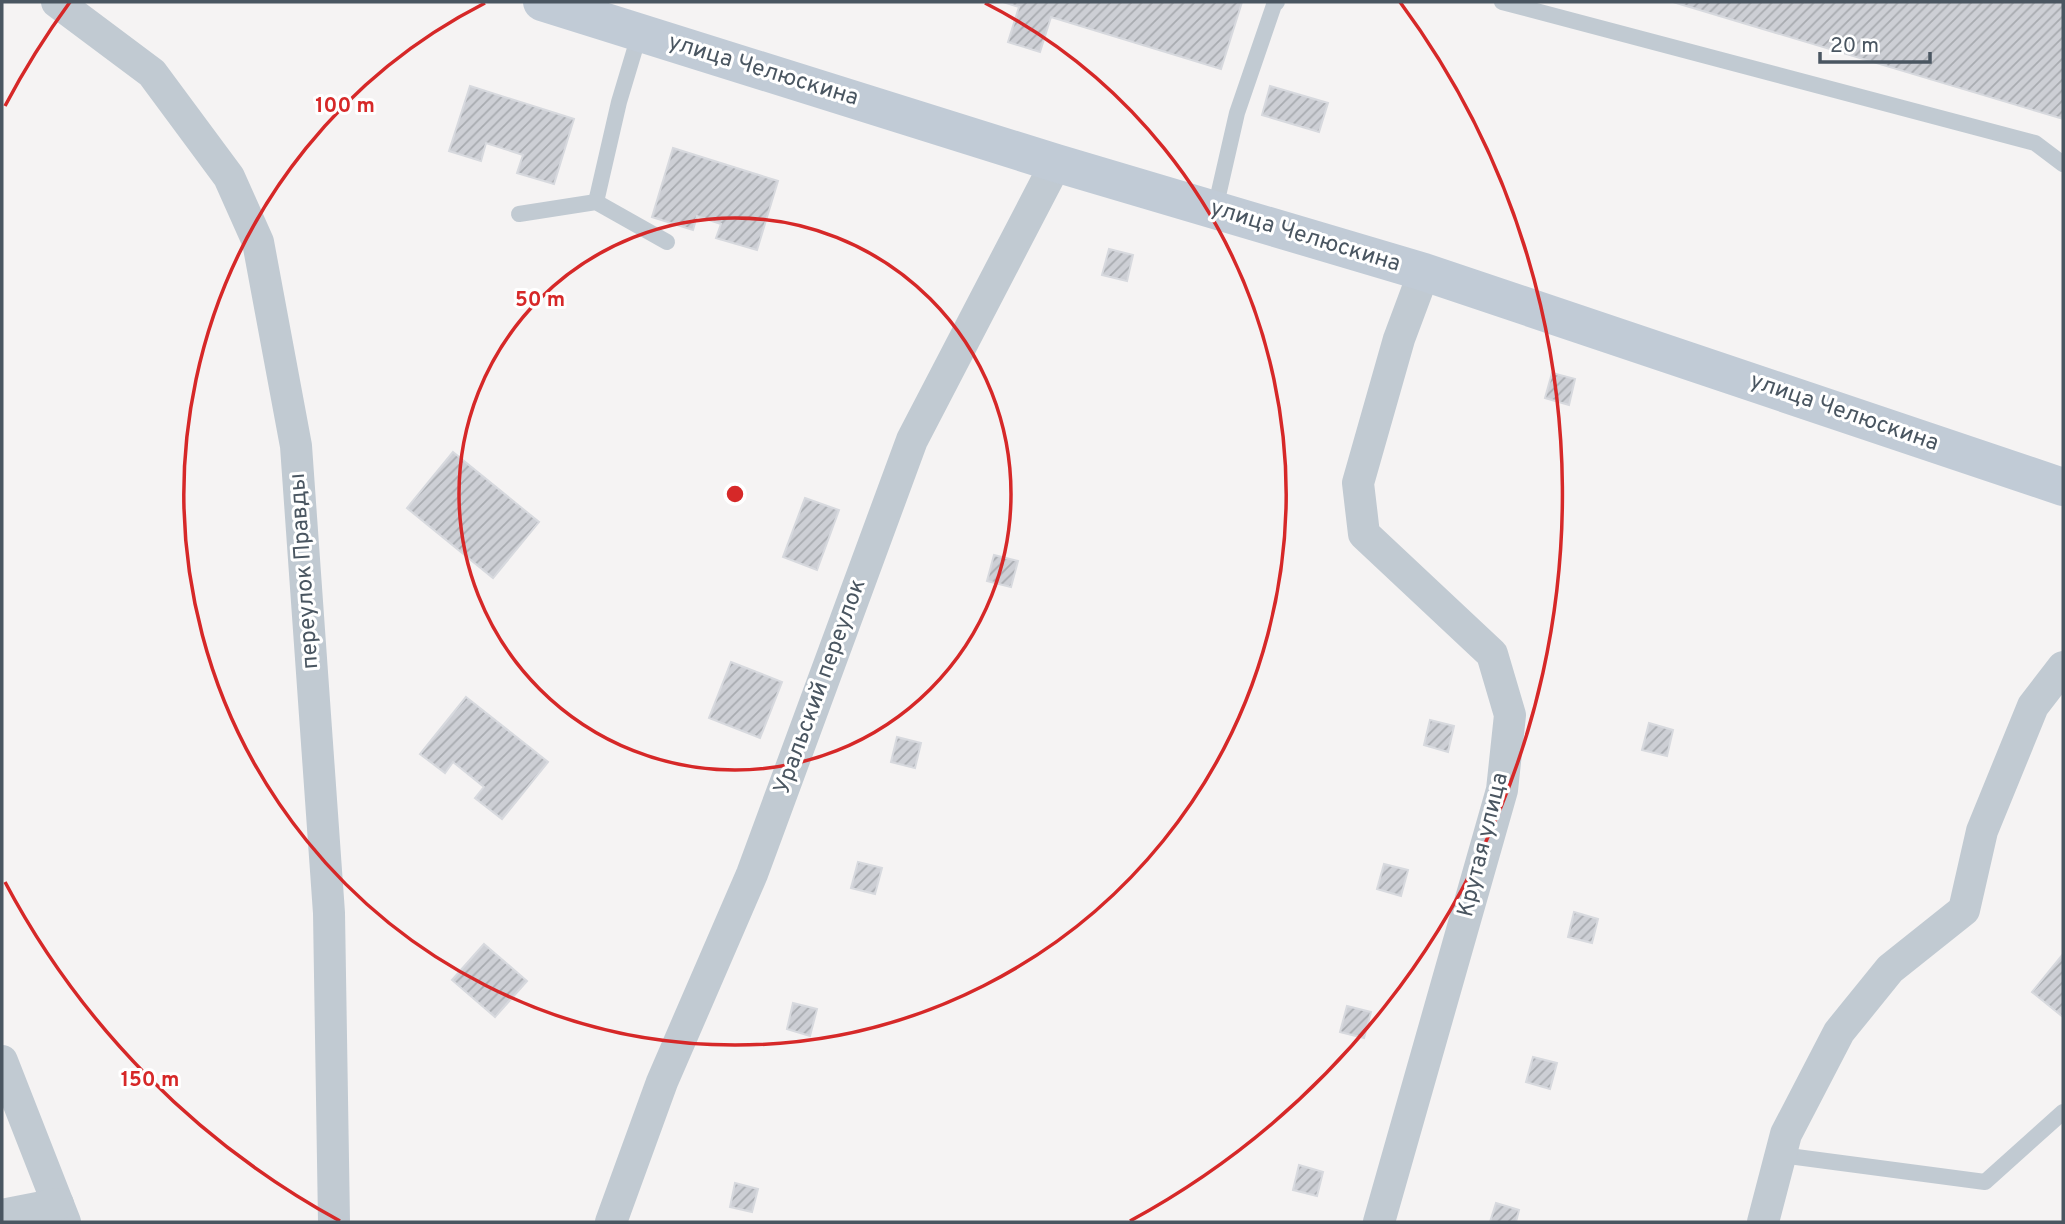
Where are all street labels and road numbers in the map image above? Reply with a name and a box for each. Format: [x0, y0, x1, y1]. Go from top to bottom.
street label: улица Челюскина [664, 28, 862, 114]
street label: улица Челюскина [1206, 194, 1404, 280]
street label: улица Челюскина [1746, 367, 1942, 459]
street label: переулок Правды [284, 472, 326, 670]
street label: Уральский переулок [769, 575, 873, 799]
street label: Крутая улица [1452, 770, 1516, 920]

